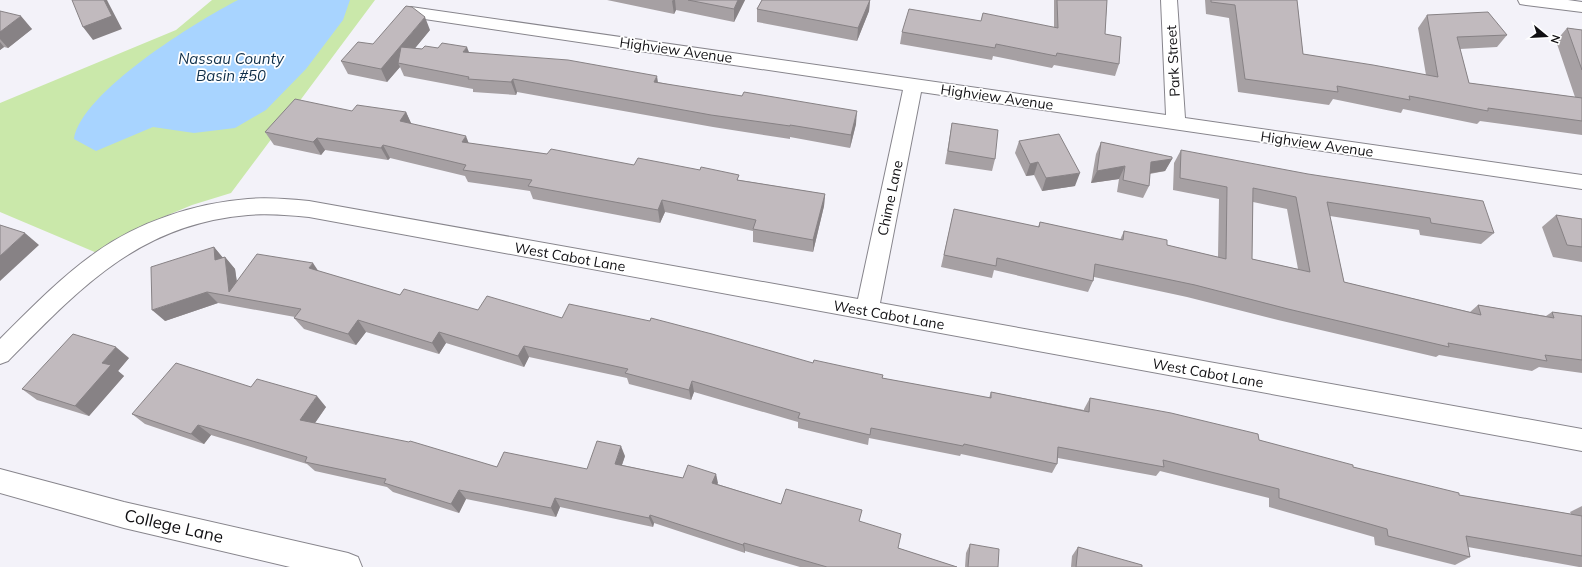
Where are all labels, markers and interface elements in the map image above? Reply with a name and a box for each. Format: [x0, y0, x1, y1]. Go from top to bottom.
north arrow [1526, 16, 1566, 56]
street label: Park Street [1162, 25, 1184, 97]
street label: Highview Avenue [619, 33, 733, 67]
text: N [1548, 33, 1563, 45]
water label: Nassau County Basin #50 [178, 49, 285, 85]
street label: Highview Avenue [940, 80, 1054, 114]
street label: Highview Avenue [1260, 127, 1374, 161]
street label: Chime Lane [873, 159, 907, 237]
street label: West Cabot Lane [513, 238, 627, 276]
street label: West Cabot Lane [832, 296, 946, 334]
street label: West Cabot Lane [1151, 354, 1265, 392]
street label: College Lane [123, 504, 226, 547]

